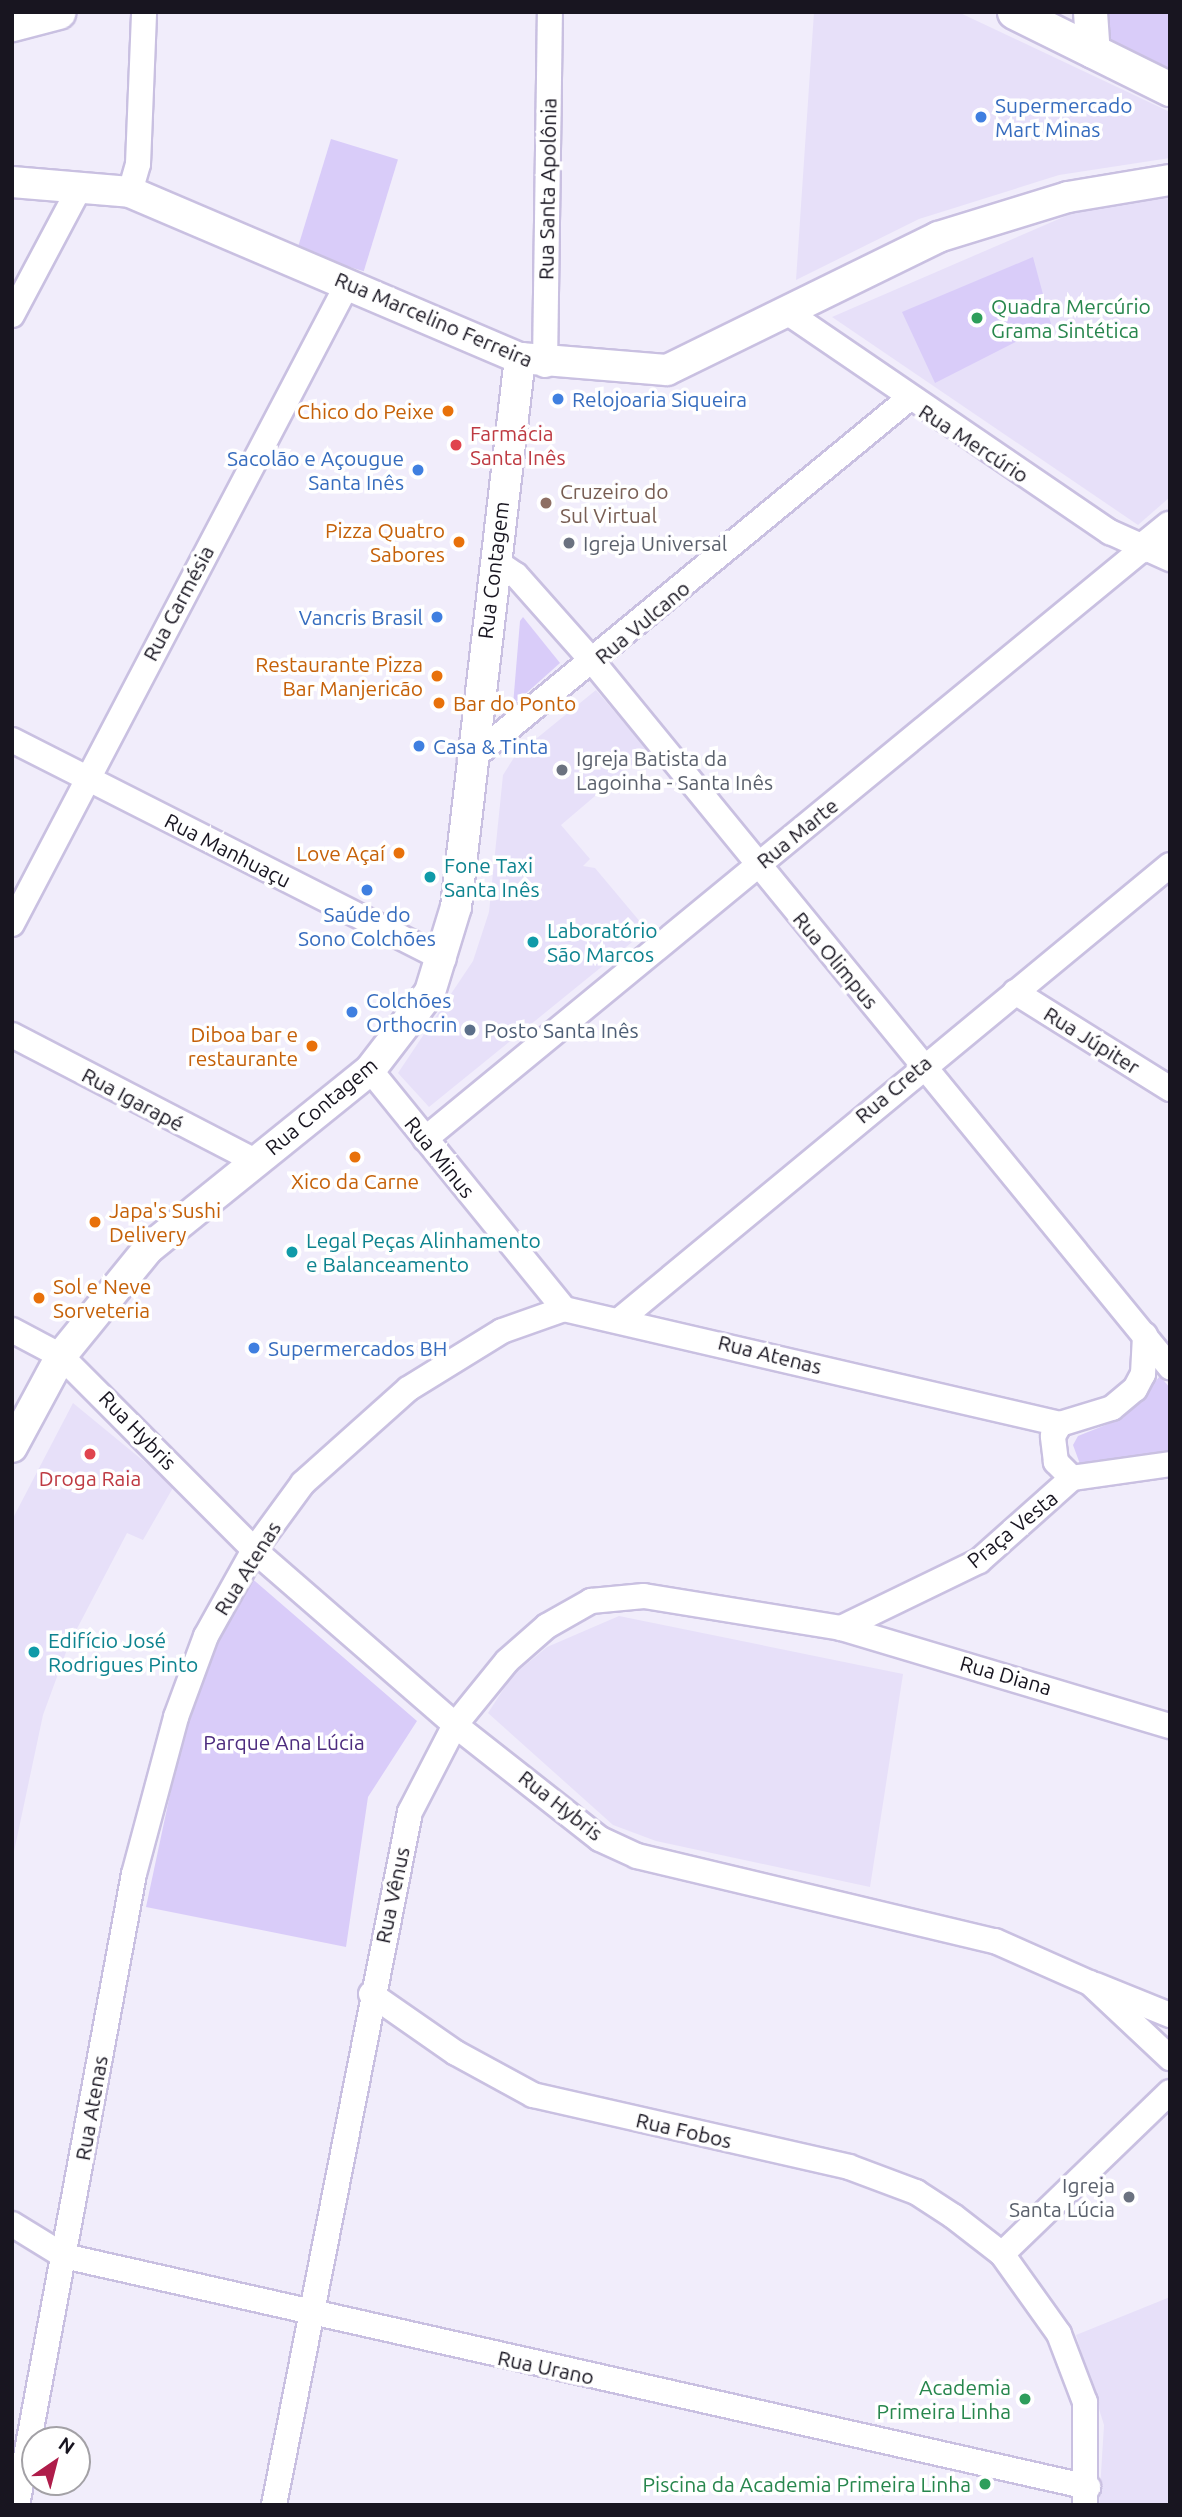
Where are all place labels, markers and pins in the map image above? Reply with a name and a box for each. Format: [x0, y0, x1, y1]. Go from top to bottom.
place label: Supermercado Mart Minas [995, 92, 1133, 142]
marker: Supermercado Mart Minas [973, 109, 989, 125]
place label: Quadra Mercúrio Grama Sintética [991, 293, 1151, 343]
marker: Quadra Mercúrio Grama Sintética [969, 310, 985, 326]
place label: Relojoaria Siqueira [572, 386, 747, 412]
marker: Relojoaria Siqueira [550, 391, 566, 407]
place label: Chico do Peixe [297, 398, 434, 424]
marker: Chico do Peixe [440, 403, 456, 419]
place label: Farmácia Santa Inês [470, 420, 566, 470]
marker: Farmácia Santa Inês [448, 437, 464, 453]
place label: Sacolão e Açougue Santa Inês [227, 445, 404, 495]
marker: Sacolão e Açougue Santa Inês [410, 462, 426, 478]
place label: Cruzeiro do Sul Virtual [560, 478, 669, 528]
marker: Cruzeiro do Sul Virtual [538, 495, 554, 511]
place label: Pizza Quatro Sabores [325, 517, 445, 567]
place label: Igreja Universal [583, 530, 727, 556]
marker: Pizza Quatro Sabores [451, 534, 467, 550]
marker: Igreja Universal [561, 535, 577, 551]
place label: Vancris Brasil [299, 604, 423, 630]
marker: Vancris Brasil [429, 609, 445, 625]
place label: Restaurante Pizza Bar Manjericão [255, 651, 423, 701]
marker: Restaurante Pizza Bar Manjericão [429, 668, 445, 684]
place label: Bar do Ponto [453, 690, 576, 716]
marker: Bar do Ponto [431, 695, 447, 711]
place label: Casa & Tinta [433, 733, 548, 759]
marker: Casa & Tinta [411, 738, 427, 754]
place label: Igreja Batista da Lagoinha - Santa Inês [576, 745, 773, 795]
marker: Igreja Batista da Lagoinha - Santa Inês [554, 762, 570, 778]
place label: Love Açaí [296, 840, 385, 866]
marker: Love Açaí [391, 845, 407, 861]
place label: Fone Taxi Santa Inês [444, 852, 540, 902]
marker: Fone Taxi Santa Inês [422, 869, 438, 885]
marker: Saúde do Sono Colchões [359, 882, 375, 898]
place label: Saúde do Sono Colchões [298, 901, 436, 951]
place label: Laboratório São Marcos [547, 917, 658, 967]
marker: Laboratório São Marcos [525, 934, 541, 950]
place label: Colchões Orthocrin [366, 987, 458, 1037]
marker: Colchões Orthocrin [344, 1004, 360, 1020]
place label: Posto Santa Inês [484, 1017, 639, 1043]
place label: Diboa bar e restaurante [188, 1021, 298, 1071]
marker: Posto Santa Inês [462, 1022, 478, 1038]
marker: Diboa bar e restaurante [304, 1038, 320, 1054]
marker: Xico da Carne [347, 1149, 363, 1165]
place label: Xico da Carne [291, 1168, 419, 1194]
place label: Japa's Sushi Delivery [109, 1197, 221, 1247]
marker: Japa's Sushi Delivery [87, 1214, 103, 1230]
place label: Legal Peças Alinhamento e Balanceamento [306, 1227, 541, 1277]
marker: Legal Peças Alinhamento e Balanceamento [284, 1244, 300, 1260]
place label: Sol e Neve Sorveteria [53, 1273, 151, 1323]
marker: Sol e Neve Sorveteria [31, 1290, 47, 1306]
place label: Supermercados BH [268, 1335, 447, 1361]
marker: Supermercados BH [246, 1340, 262, 1356]
marker: Droga Raia [82, 1446, 98, 1462]
place label: Droga Raia [39, 1465, 141, 1491]
place label: Edifício José Rodrigues Pinto [48, 1627, 198, 1677]
marker: Edifício José Rodrigues Pinto [26, 1644, 42, 1660]
place label: Igreja Santa Lúcia [1009, 2172, 1115, 2222]
marker: Igreja Santa Lúcia [1121, 2189, 1137, 2205]
place label: Academia Primeira Linha [876, 2374, 1011, 2424]
marker: Academia Primeira Linha [1017, 2391, 1033, 2407]
place label: Piscina da Academia Primeira Linha [642, 2471, 971, 2497]
marker: Piscina da Academia Primeira Linha [977, 2476, 993, 2492]

